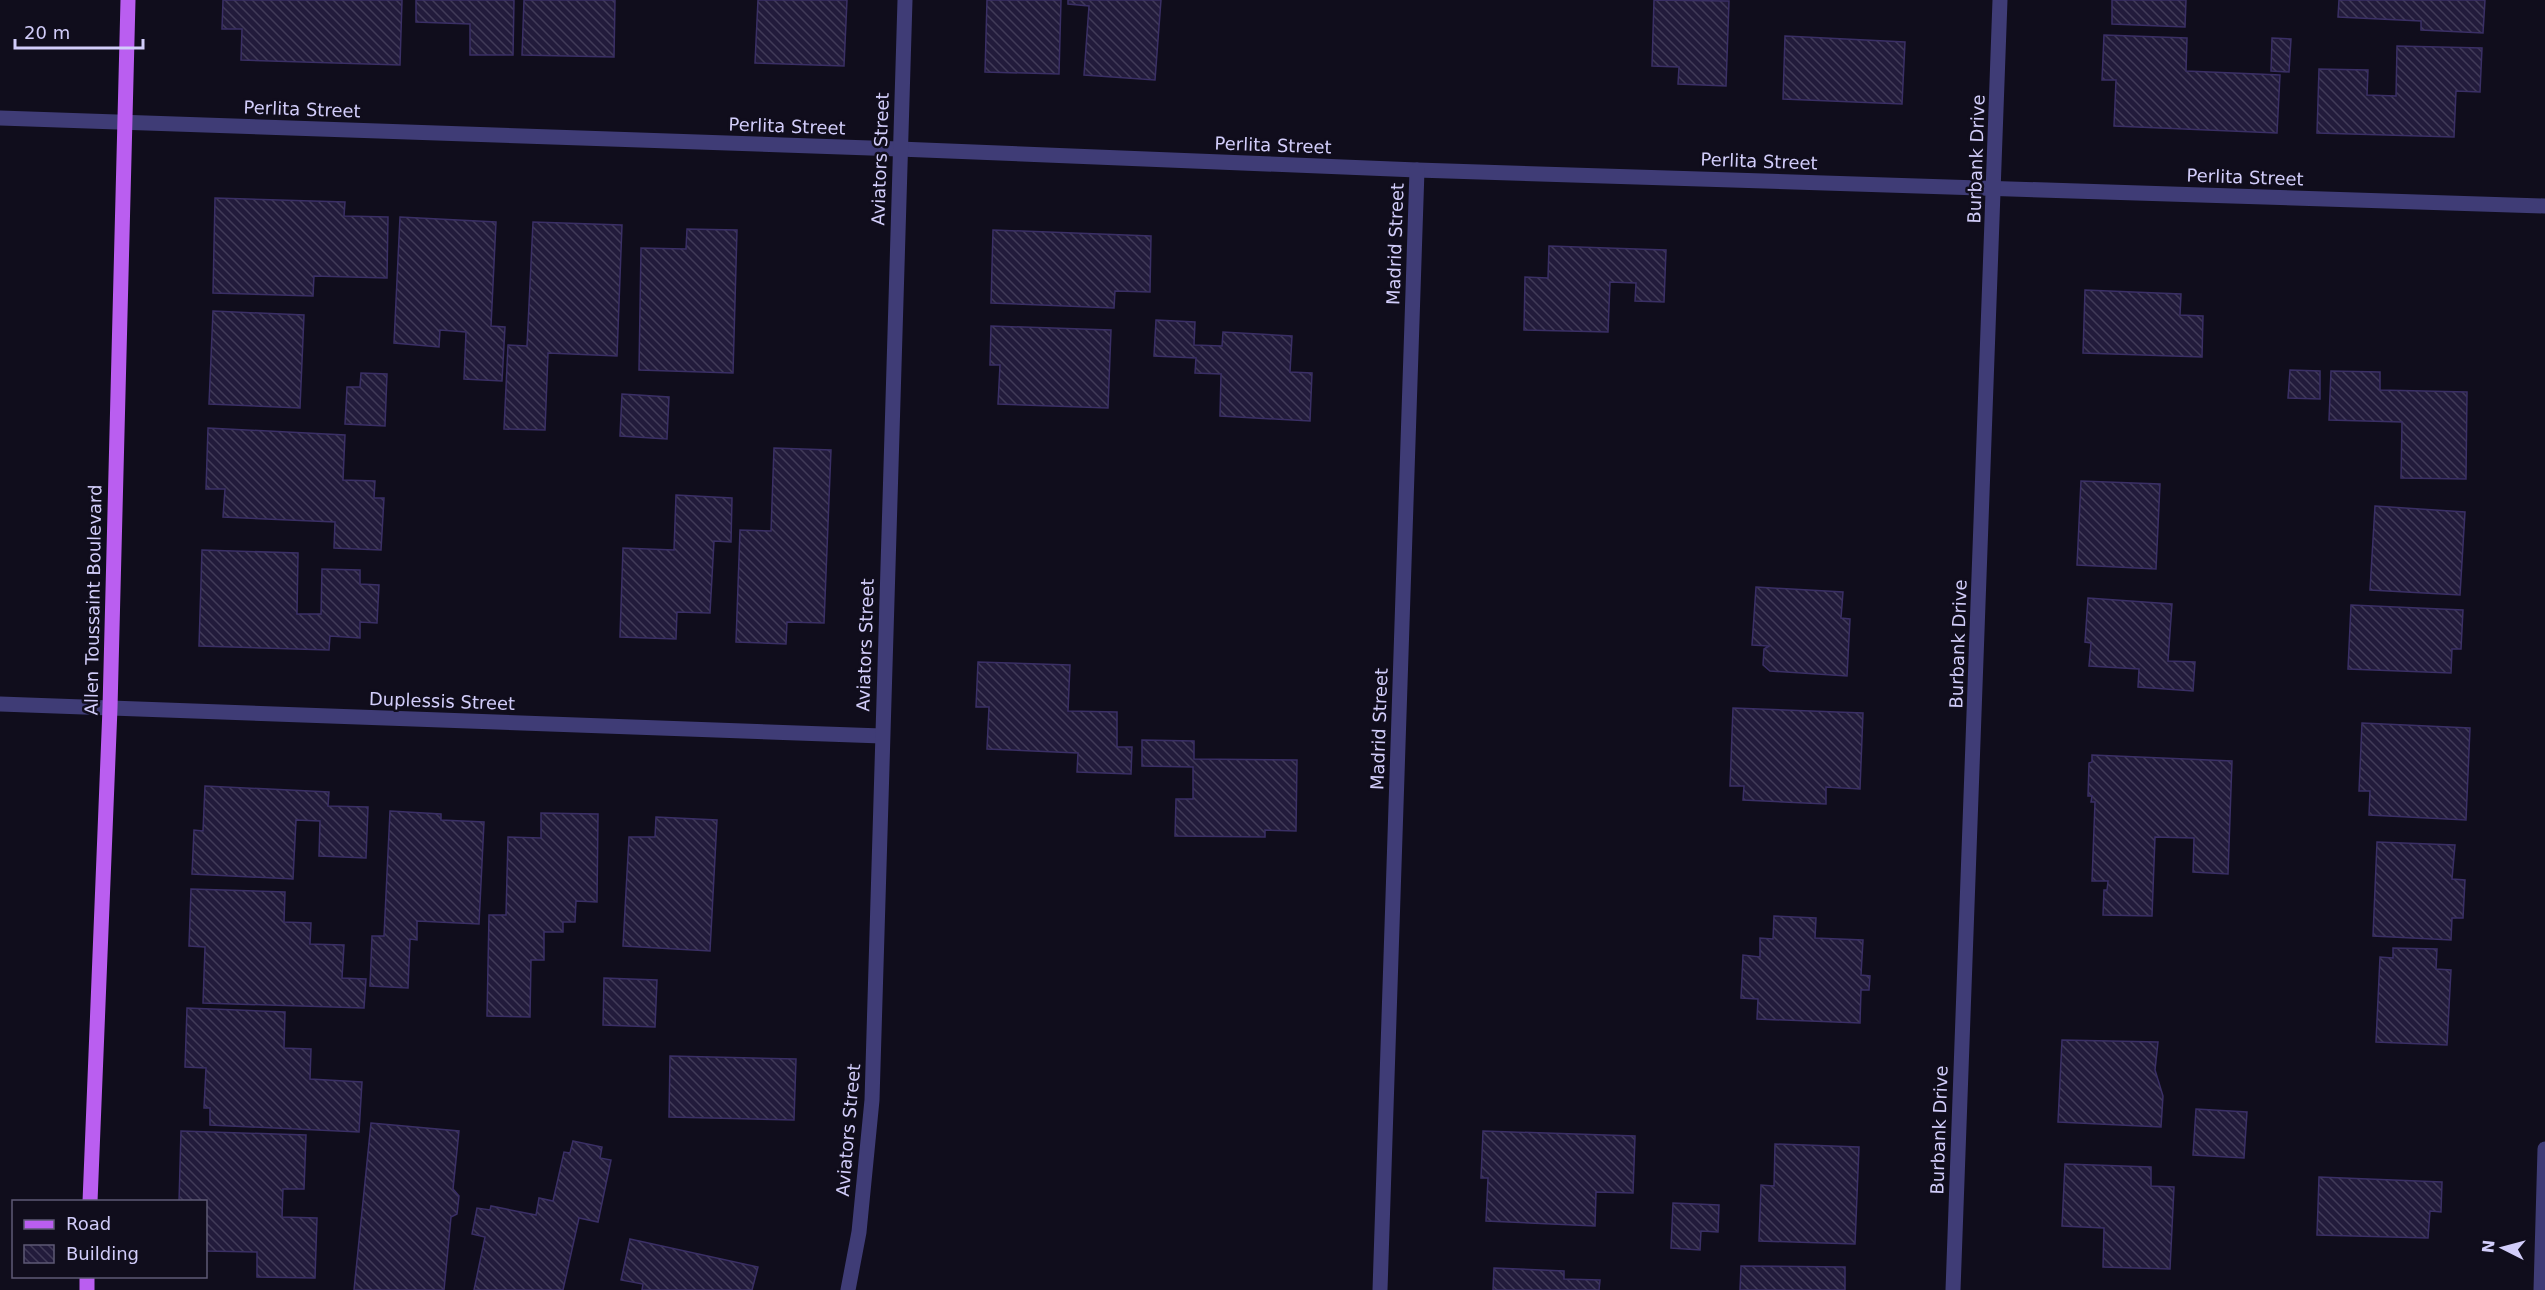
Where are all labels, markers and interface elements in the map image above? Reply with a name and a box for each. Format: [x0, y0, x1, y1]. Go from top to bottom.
scale bar [15, 12, 142, 50]
text: 20 m [24, 22, 70, 43]
street label: Aviators Street [867, 92, 893, 226]
street label: Burbank Drive [1963, 94, 1989, 224]
street label: Perlita Street [243, 96, 361, 122]
street label: Perlita Street [728, 113, 846, 139]
street label: Perlita Street [1214, 132, 1332, 158]
street label: Perlita Street [1700, 148, 1818, 174]
street label: Perlita Street [2186, 164, 2304, 190]
street label: Madrid Street [1382, 183, 1408, 305]
street label: Allen Toussaint Boulevard [80, 484, 106, 716]
street label: Aviators Street [852, 578, 878, 712]
street label: Burbank Drive [1945, 579, 1971, 709]
street label: Madrid Street [1366, 668, 1392, 790]
street label: Duplessis Street [369, 688, 515, 714]
street label: Aviators Street [832, 1063, 864, 1197]
street label: Burbank Drive [1926, 1065, 1952, 1195]
legend [12, 1200, 207, 1278]
text: Road [66, 1213, 111, 1234]
north arrow [2473, 1218, 2533, 1278]
text: N [2478, 1239, 2499, 1254]
text: Building [66, 1243, 139, 1264]

